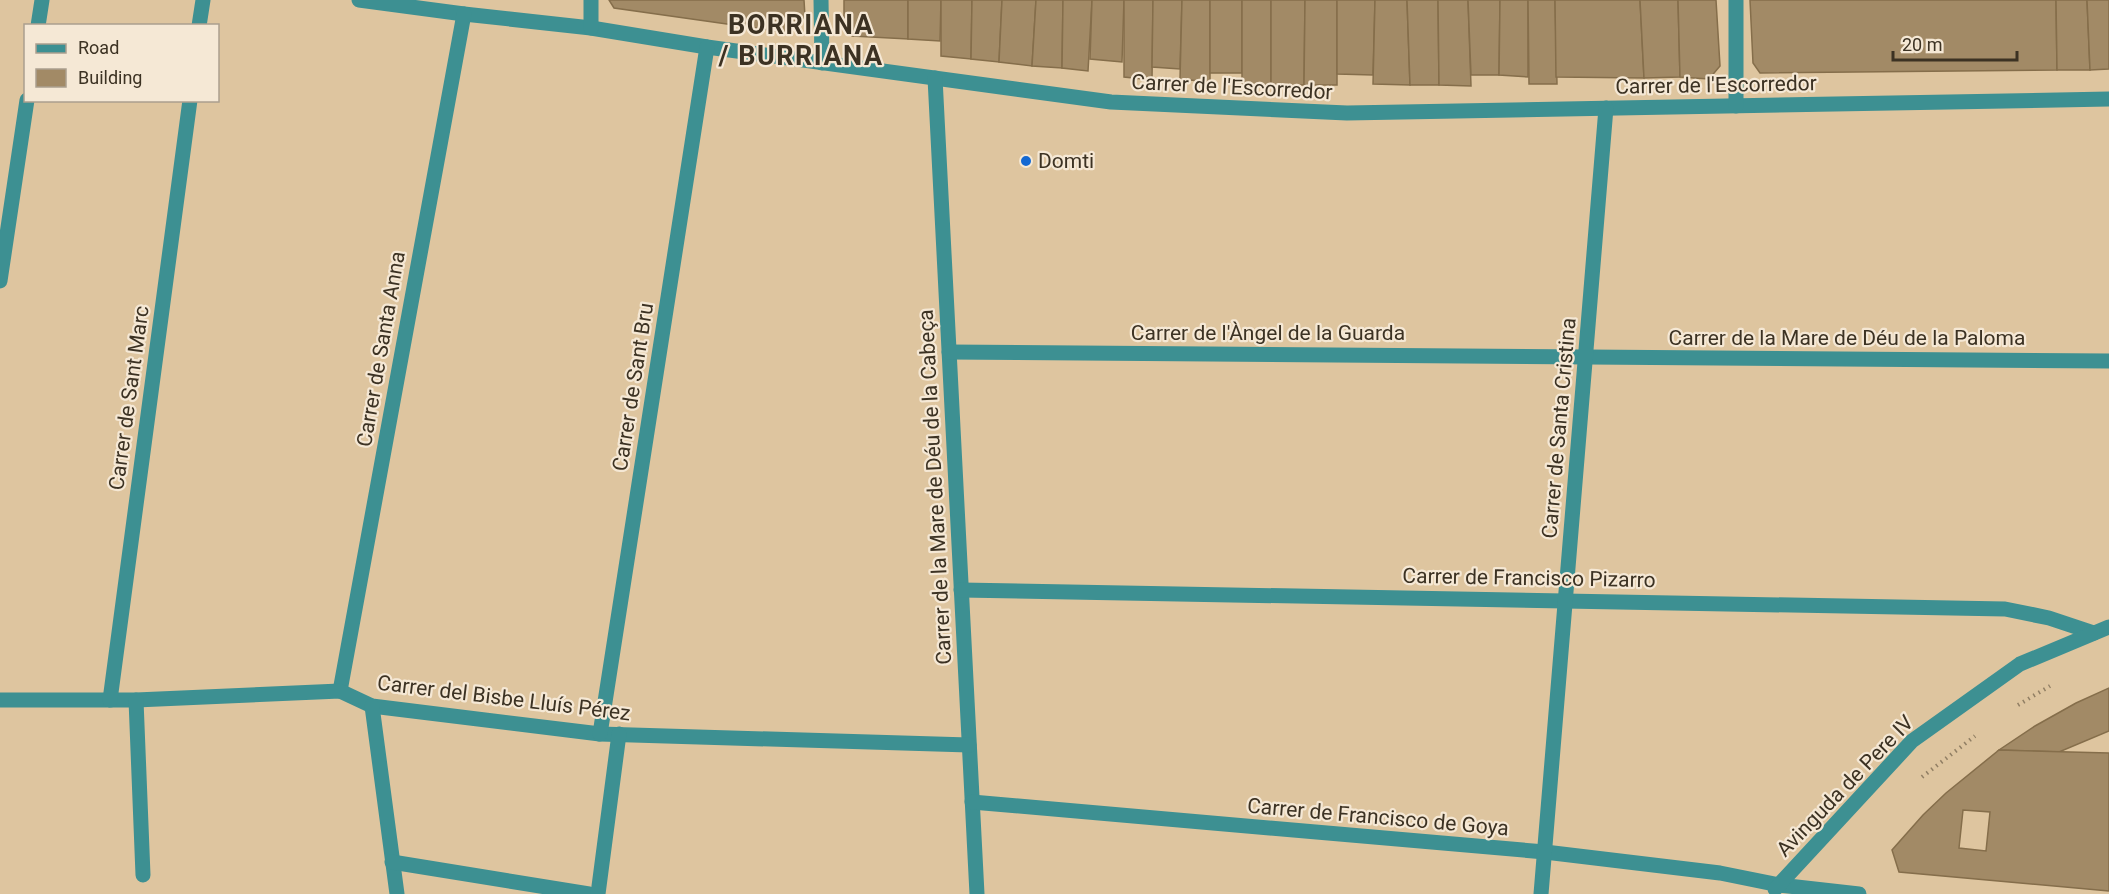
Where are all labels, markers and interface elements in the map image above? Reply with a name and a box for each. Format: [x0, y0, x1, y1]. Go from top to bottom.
district label: BORRIANA / BURRIANA [717, 9, 884, 72]
legend [24, 24, 219, 102]
scale bar [1893, 24, 2018, 62]
text: 20 m [1902, 34, 1942, 55]
text: Road [78, 37, 119, 58]
text: Building [78, 67, 142, 88]
street label: Carrer de l'Escorredor [1131, 70, 1333, 104]
street label: Carrer de l'Escorredor [1615, 71, 1817, 99]
place label: Domti [1038, 149, 1094, 173]
marker: Domti [1019, 154, 1033, 168]
street label: Carrer de Santa Anna [352, 249, 410, 449]
street label: Carrer de Sant Bru [608, 301, 658, 473]
street label: Carrer de Sant Marc [104, 304, 154, 492]
street label: Carrer de la Mare de Déu de la Cabeça [914, 309, 956, 665]
street label: Carrer de Santa Cristina [1537, 317, 1581, 539]
street label: Carrer de l'Àngel de la Guarda [1131, 321, 1405, 345]
street label: Carrer de la Mare de Déu de la Paloma [1669, 326, 2025, 350]
street label: Carrer de Francisco Pizarro [1402, 564, 1656, 592]
street label: Carrer del Bisbe Lluís Pérez [376, 671, 632, 725]
street label: Avinguda de Pere IV [1772, 710, 1919, 861]
street label: Carrer de Francisco de Goya [1246, 794, 1510, 840]

